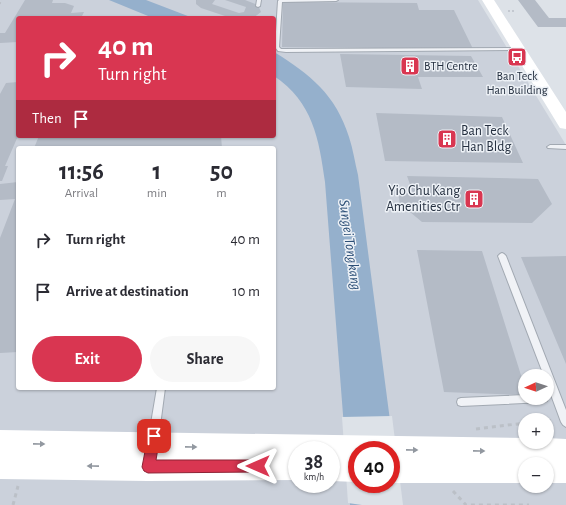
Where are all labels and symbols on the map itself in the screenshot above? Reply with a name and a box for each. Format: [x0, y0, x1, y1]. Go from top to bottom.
bus stop icon: Ban Teck Han Building [506, 46, 528, 68]
building icon: BTH Centre [399, 55, 421, 77]
place label: BTH Centre [424, 60, 477, 72]
place label: Ban Teck Han Building [486, 70, 548, 96]
place label: Ban Teck Han Bldg [461, 124, 511, 154]
building icon: Ban Teck Han Bldg [436, 128, 458, 150]
place label: Yio Chu Kang Amenities Ctr [386, 184, 460, 214]
building icon: Yio Chu Kang Amenities Ctr [463, 188, 485, 210]
water label: Sungei Tongkang [336, 199, 364, 291]
north arrow [518, 369, 554, 405]
pin [137, 419, 171, 453]
one-way arrow [33, 441, 46, 447]
speed limit sign: 40 [348, 441, 400, 493]
one-way arrow [185, 444, 198, 450]
position arrow [237, 445, 279, 487]
one-way arrow [406, 447, 419, 453]
one-way arrow [473, 448, 486, 454]
one-way arrow [86, 463, 99, 469]

